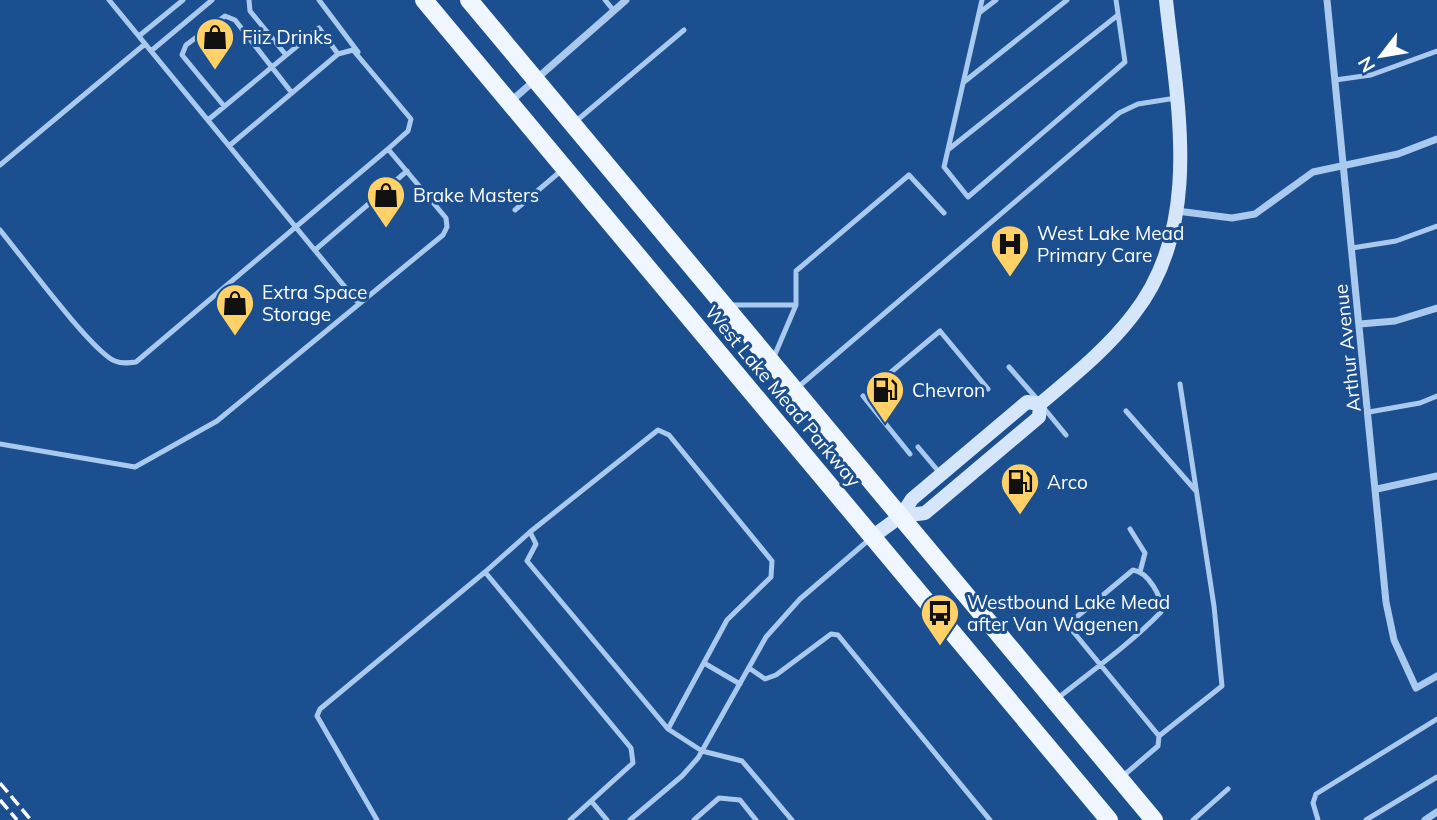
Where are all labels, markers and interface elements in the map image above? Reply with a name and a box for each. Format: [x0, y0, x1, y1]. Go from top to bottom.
shop icon: Fiiz Drinks [194, 16, 236, 71]
north arrow [1346, 21, 1416, 91]
place label: Fiiz Drinks [242, 25, 332, 49]
text: N [1352, 52, 1380, 77]
shop icon: Brake Masters [365, 174, 407, 229]
place label: Brake Masters [413, 183, 539, 207]
place label: West Lake Mead Primary Care [1037, 221, 1184, 267]
hospital icon: West Lake Mead Primary Care [989, 223, 1031, 278]
place label: Extra Space Storage [262, 280, 367, 326]
shop icon: Extra Space Storage [214, 282, 256, 337]
street label: Arthur Avenue [1328, 283, 1366, 413]
street label: West Lake Mead Parkway [700, 300, 866, 492]
fuel station icon: Chevron [864, 369, 906, 424]
place label: Chevron [912, 378, 985, 402]
fuel station icon: Arco [999, 461, 1041, 516]
place label: Arco [1047, 470, 1088, 494]
place label: Westbound Lake Mead after Van Wagenen [967, 590, 1170, 636]
bus stop icon: Westbound Lake Mead after Van Wagenen [919, 592, 961, 647]

